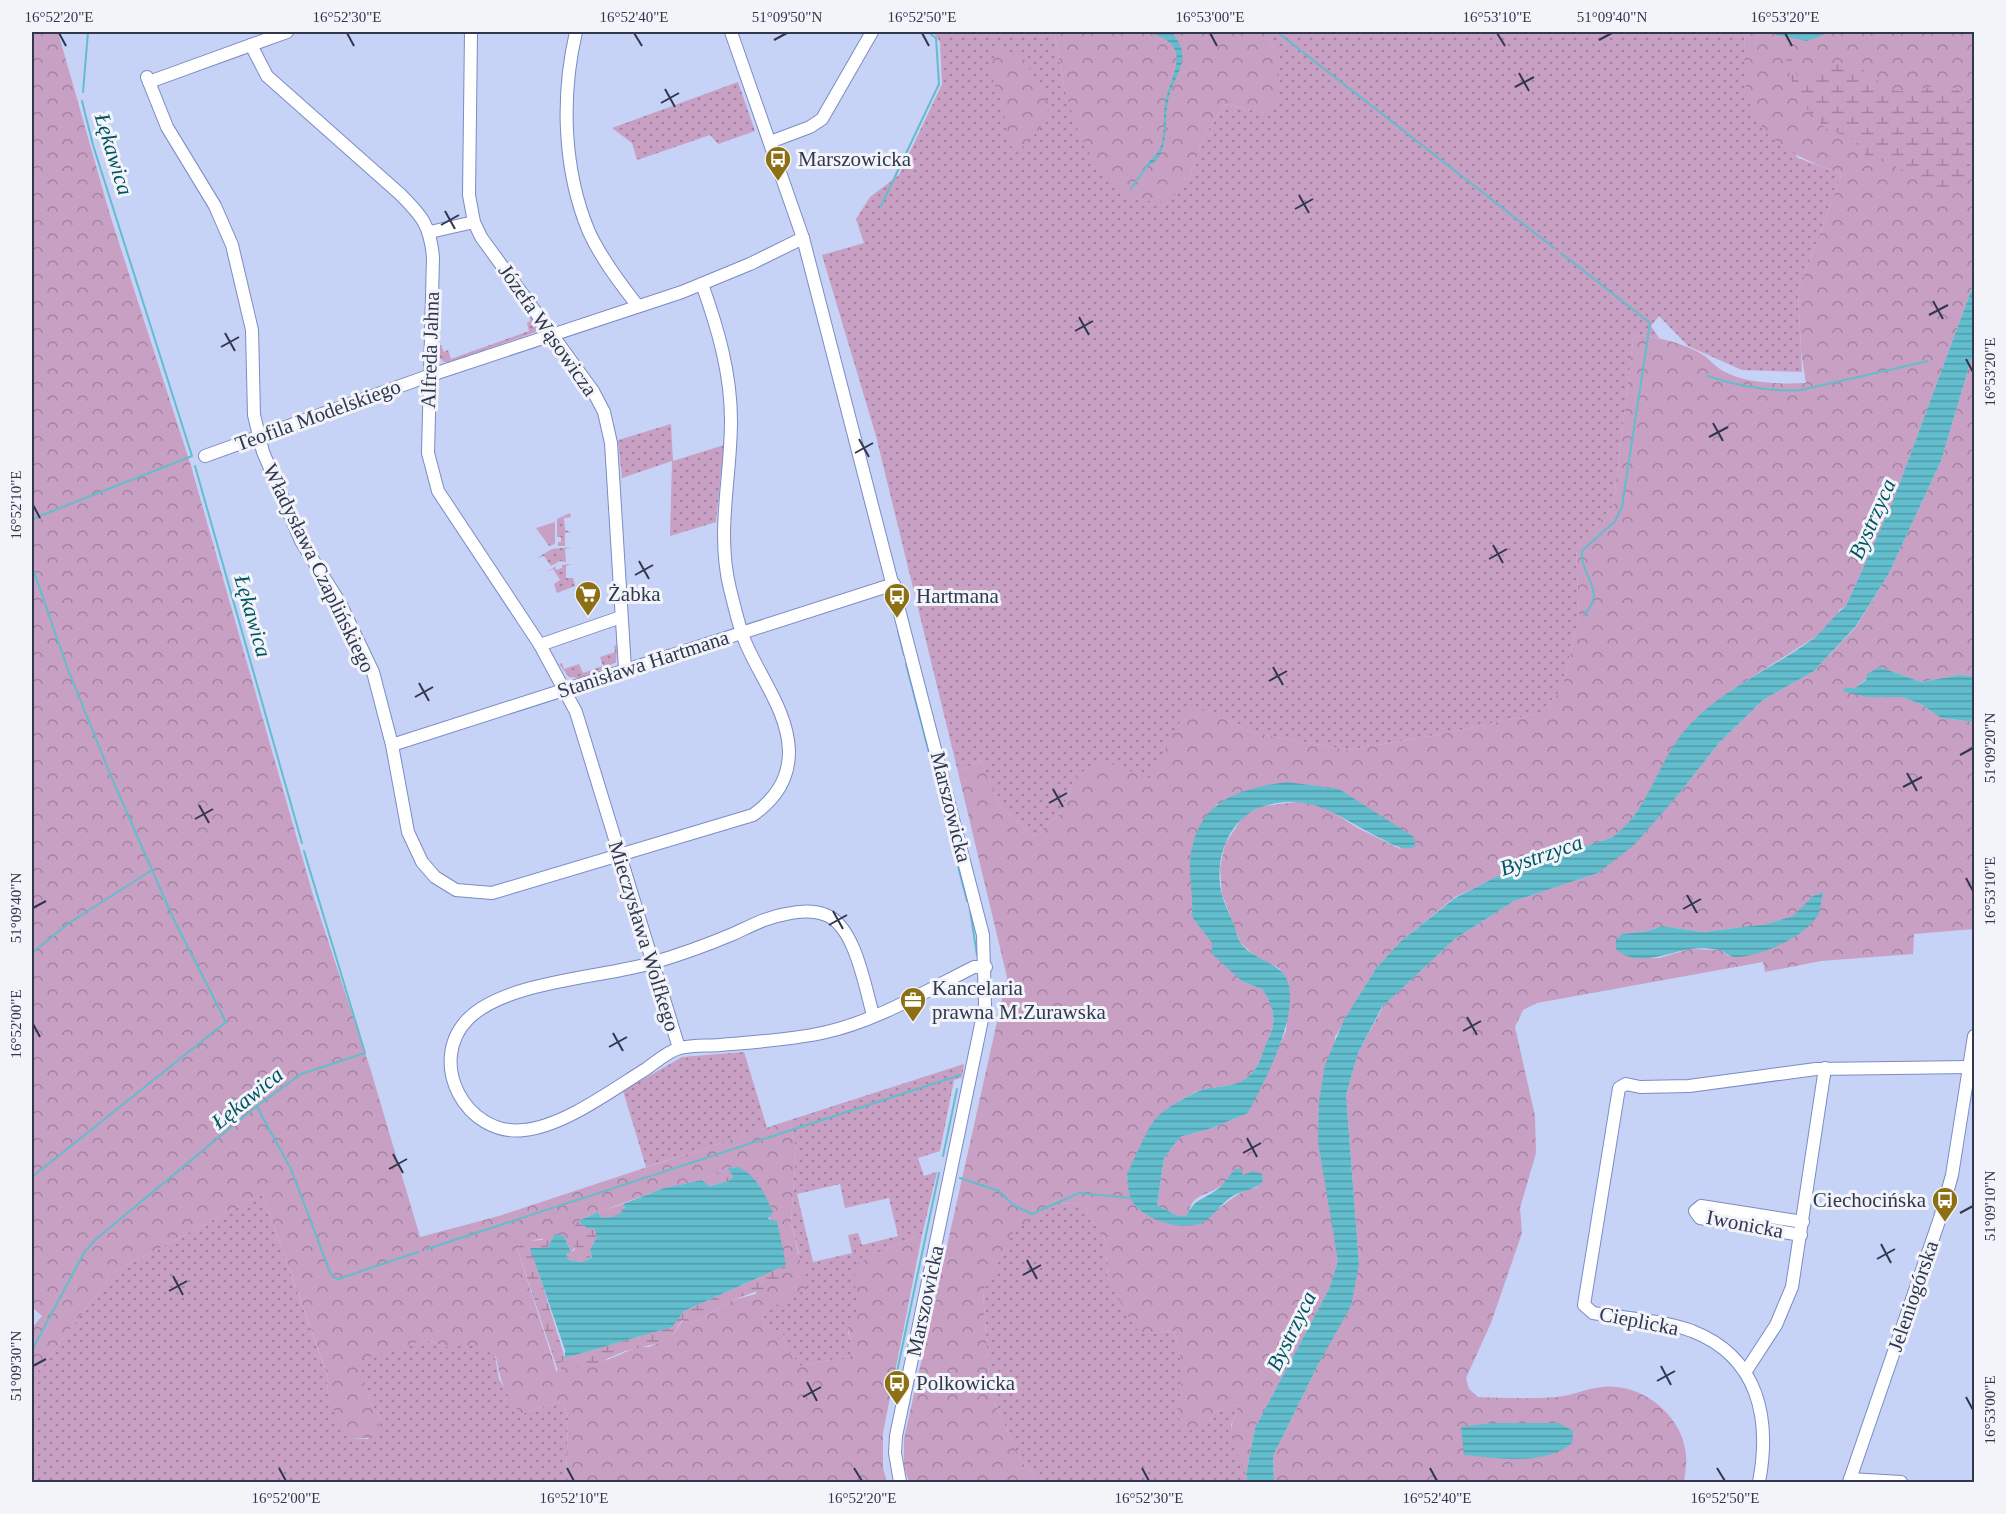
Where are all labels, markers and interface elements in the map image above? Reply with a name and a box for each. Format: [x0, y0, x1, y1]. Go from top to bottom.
text: 16°52'20"E [25, 9, 94, 25]
text: 16°52'30"E [313, 9, 382, 25]
text: 16°52'40"E [600, 9, 669, 25]
text: 51°09'50"N [752, 9, 822, 25]
text: 16°52'50"E [888, 9, 957, 25]
text: 16°53'00"E [1176, 9, 1245, 25]
text: 16°53'10"E [1463, 9, 1532, 25]
text: 51°09'40"N [1577, 9, 1647, 25]
text: 16°53'20"E [1751, 9, 1820, 25]
water label: Łękawica [89, 109, 138, 198]
bus stop icon: Marszowicka [763, 144, 793, 182]
place label: Marszowicka [798, 147, 912, 171]
street label: Józefa Wąsowicza [494, 260, 603, 401]
street label: Alfreda Jahna [416, 290, 444, 409]
text: 16°53'20"E [1982, 338, 1998, 407]
street label: Teofila Modelskiego [232, 374, 404, 456]
street label: Władysława Czaplińskiego [258, 460, 380, 676]
text: 16°52'10"E [8, 471, 24, 540]
water label: Bystrzyca [1843, 475, 1901, 563]
water label: Łękawica [229, 571, 277, 660]
supermarket icon: Żabka [573, 579, 603, 617]
bus stop icon: Hartmana [882, 581, 912, 619]
place label: Żabka [608, 582, 661, 606]
place label: Hartmana [916, 584, 999, 608]
street label: Stanisława Hartmana [554, 625, 732, 703]
text: 51°09'20"N [1982, 713, 1998, 783]
street label: Marszowicka [926, 749, 976, 865]
water label: Bystrzyca [1496, 829, 1586, 881]
street label: Mieczysława Wolfkego [604, 838, 684, 1034]
text: 16°53'10"E [1982, 857, 1998, 926]
text: 51°09'40"N [8, 873, 24, 943]
place label: Kancelaria prawna M.Zurawska [932, 976, 1106, 1024]
office icon: Kancelaria prawna M.Zurawska [898, 985, 928, 1023]
text: 16°52'00"E [8, 990, 24, 1059]
water label: Łękawica [206, 1062, 288, 1135]
text: 51°09'10"N [1982, 1171, 1998, 1241]
bus stop icon: Ciechocińska [1930, 1185, 1960, 1223]
place label: Ciechocińska [1813, 1188, 1927, 1212]
street label: Iwonicka [1704, 1205, 1786, 1243]
street label: Jeleniogórska [1883, 1237, 1943, 1355]
street label: Marszowicka [902, 1243, 949, 1359]
water label: Bystrzyca [1261, 1287, 1321, 1375]
street label: Cieplicka [1597, 1302, 1681, 1341]
text: 51°09'30"N [8, 1331, 24, 1401]
bus stop icon: Polkowicka [882, 1368, 912, 1406]
place label: Polkowicka [916, 1371, 1016, 1395]
text: 16°53'00"E [1982, 1376, 1998, 1445]
text: 16°52'00"E [252, 1490, 321, 1506]
text: 16°52'10"E [540, 1490, 609, 1506]
text: 16°52'20"E [828, 1490, 897, 1506]
text: 16°52'30"E [1115, 1490, 1184, 1506]
text: 16°52'40"E [1403, 1490, 1472, 1506]
text: 16°52'50"E [1691, 1490, 1760, 1506]

